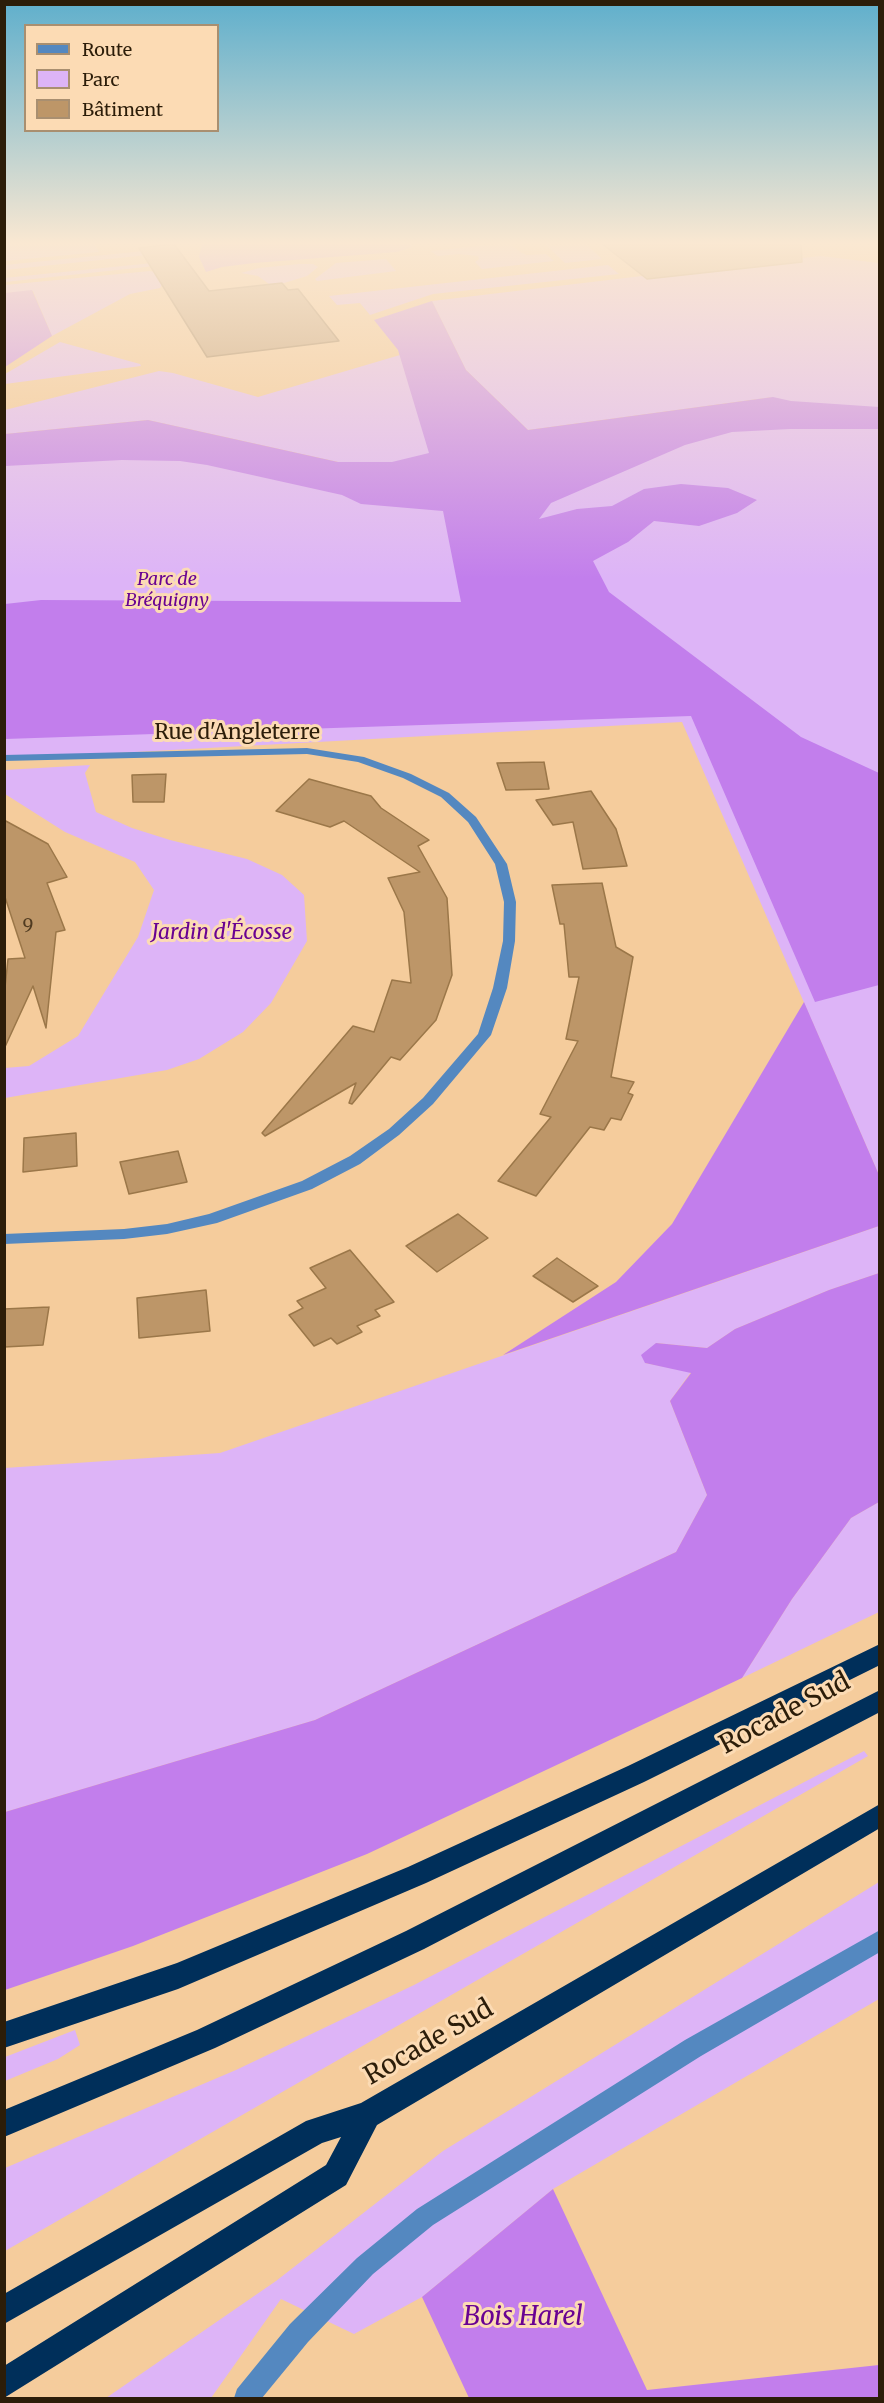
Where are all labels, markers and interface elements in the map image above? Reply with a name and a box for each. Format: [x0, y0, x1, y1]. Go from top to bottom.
legend [24, 24, 219, 132]
text: Route [82, 38, 132, 61]
text: Parc [82, 68, 120, 91]
text: Bâtiment [82, 98, 163, 121]
park label: Parc de Bréquigny [125, 569, 209, 612]
street label: Rue d'Angleterre [154, 720, 320, 746]
house number: 9 [23, 915, 33, 937]
park label: Jardin d'Écosse [152, 920, 292, 946]
street label: Rocade Sud [714, 1667, 856, 1761]
street label: Rocade Sud [359, 1994, 499, 2092]
park label: Bois Harel [463, 2302, 583, 2334]

